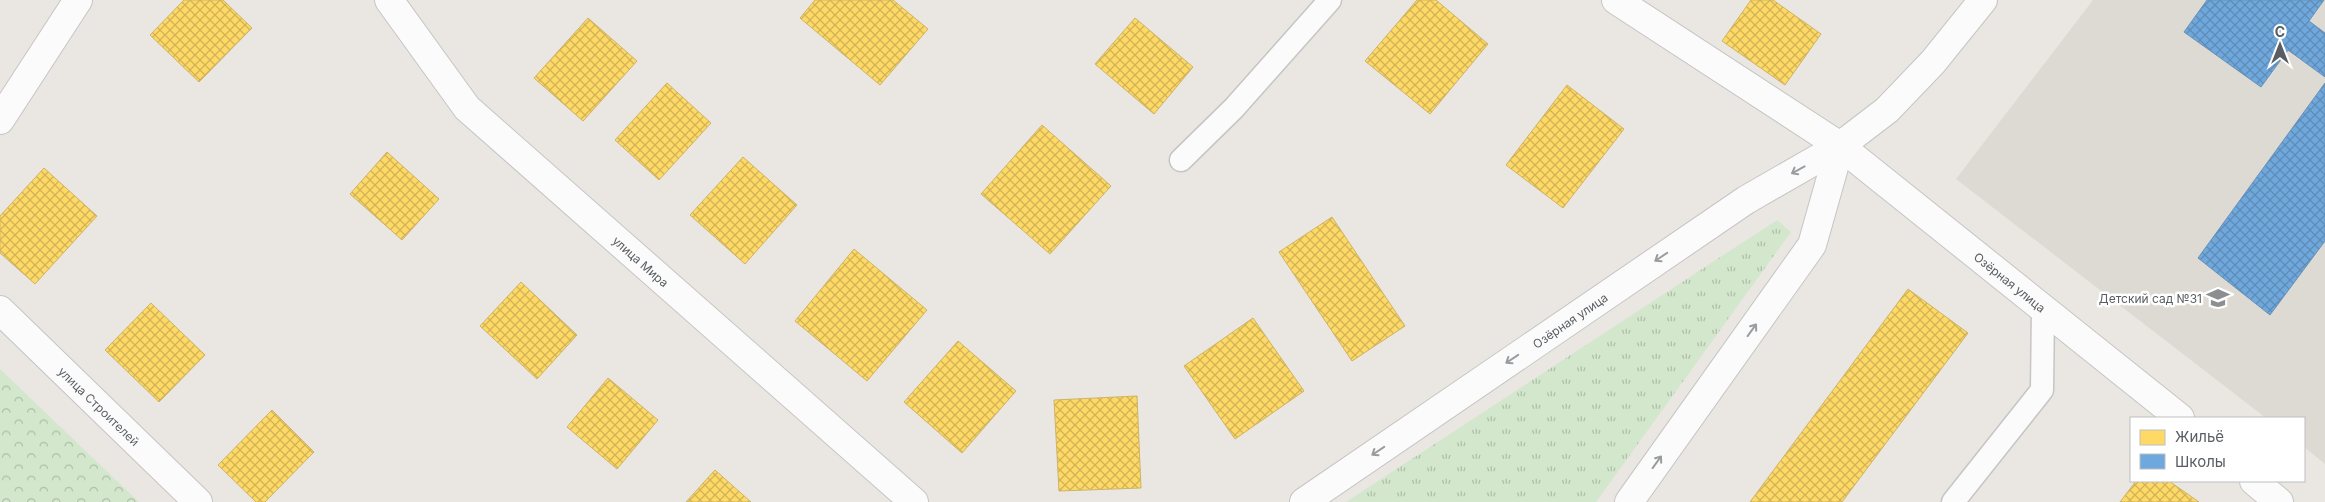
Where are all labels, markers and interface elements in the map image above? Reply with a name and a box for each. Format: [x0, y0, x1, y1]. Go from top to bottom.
north arrow [2255, 20, 2305, 70]
text: С [2275, 23, 2285, 40]
one-way arrow [1790, 165, 1805, 175]
street label: улица Мира [610, 233, 672, 290]
street label: Озёрная улица [1971, 249, 2049, 315]
one-way arrow [1654, 252, 1668, 263]
school or university icon: Детский сад №31 [2205, 285, 2231, 311]
street label: Озёрная улица [1530, 289, 1610, 351]
place label: Детский сад №31 [2099, 291, 2202, 306]
one-way arrow [1747, 323, 1757, 337]
one-way arrow [1506, 354, 1520, 364]
street label: улица Строителей [55, 363, 143, 449]
legend [2130, 417, 2305, 482]
text: Жильё [2175, 427, 2224, 446]
one-way arrow [1372, 446, 1386, 456]
text: Школы [2175, 452, 2226, 471]
one-way arrow [1652, 455, 1662, 469]

